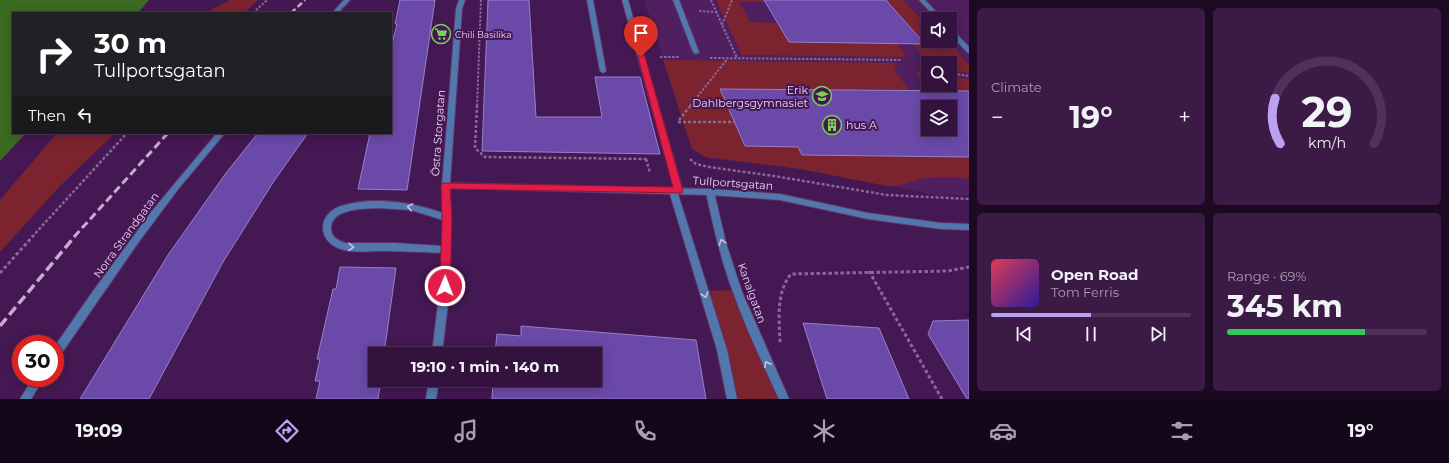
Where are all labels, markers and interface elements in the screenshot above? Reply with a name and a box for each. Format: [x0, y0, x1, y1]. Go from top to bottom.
map controls [921, 12, 957, 136]
button: sound [921, 12, 957, 48]
pin [624, 16, 658, 57]
icon: arrive [630, 22, 652, 44]
supermarket icon: Chili Basilika [430, 23, 452, 45]
text: 30 m [94, 26, 167, 60]
icon: right [28, 28, 80, 80]
place label: Chili Basilika [455, 29, 511, 40]
button: search [921, 56, 957, 92]
text: Tullportsgatan [94, 60, 226, 82]
text: Climate [991, 79, 1042, 95]
place label: Erik Dahlbergsgymnasiet [692, 83, 809, 110]
school or university icon: Erik Dahlbergsgymnasiet [811, 85, 833, 107]
text: 29 [1301, 87, 1353, 137]
street label: Östra Storgatan [428, 89, 448, 177]
text: 19° [1069, 99, 1113, 136]
button: layers [921, 100, 957, 136]
icon: left [74, 104, 96, 126]
text: − [991, 104, 1004, 131]
text: + [1178, 104, 1191, 131]
text: Then [28, 106, 66, 125]
building icon: hus A [821, 114, 843, 136]
place label: hus A [846, 118, 877, 132]
text: km/h [1308, 134, 1346, 152]
street label: Tullportsgatan [692, 173, 774, 193]
street label: Norra Strandgatan [90, 190, 162, 280]
one-way arrow [406, 204, 413, 212]
one-way arrow [719, 239, 727, 245]
one-way arrow [348, 243, 354, 251]
street label: Kanalgatan [735, 261, 769, 325]
position arrow [424, 265, 466, 307]
text: Open Road [1051, 265, 1139, 284]
text: Range · 69% [1227, 268, 1306, 284]
text: Tom Ferris [1051, 284, 1119, 300]
text: 345 km [1227, 288, 1343, 325]
one-way arrow [700, 291, 709, 298]
icon: previous [1013, 323, 1035, 345]
icon: pause [1080, 323, 1102, 345]
icon: next [1147, 323, 1169, 345]
speed limit sign: 30 [12, 335, 64, 387]
text: 19:10 · 1 min · 140 m [411, 357, 559, 376]
one-way arrow [765, 360, 772, 368]
icon: directions [273, 417, 301, 445]
icon: music [452, 417, 480, 445]
icon: phone [631, 417, 659, 445]
icon: climate [810, 417, 838, 445]
icon: car [989, 417, 1017, 445]
icon: filters [1168, 417, 1196, 445]
text: 19:09 [76, 420, 122, 442]
text: 19° [1347, 420, 1373, 442]

